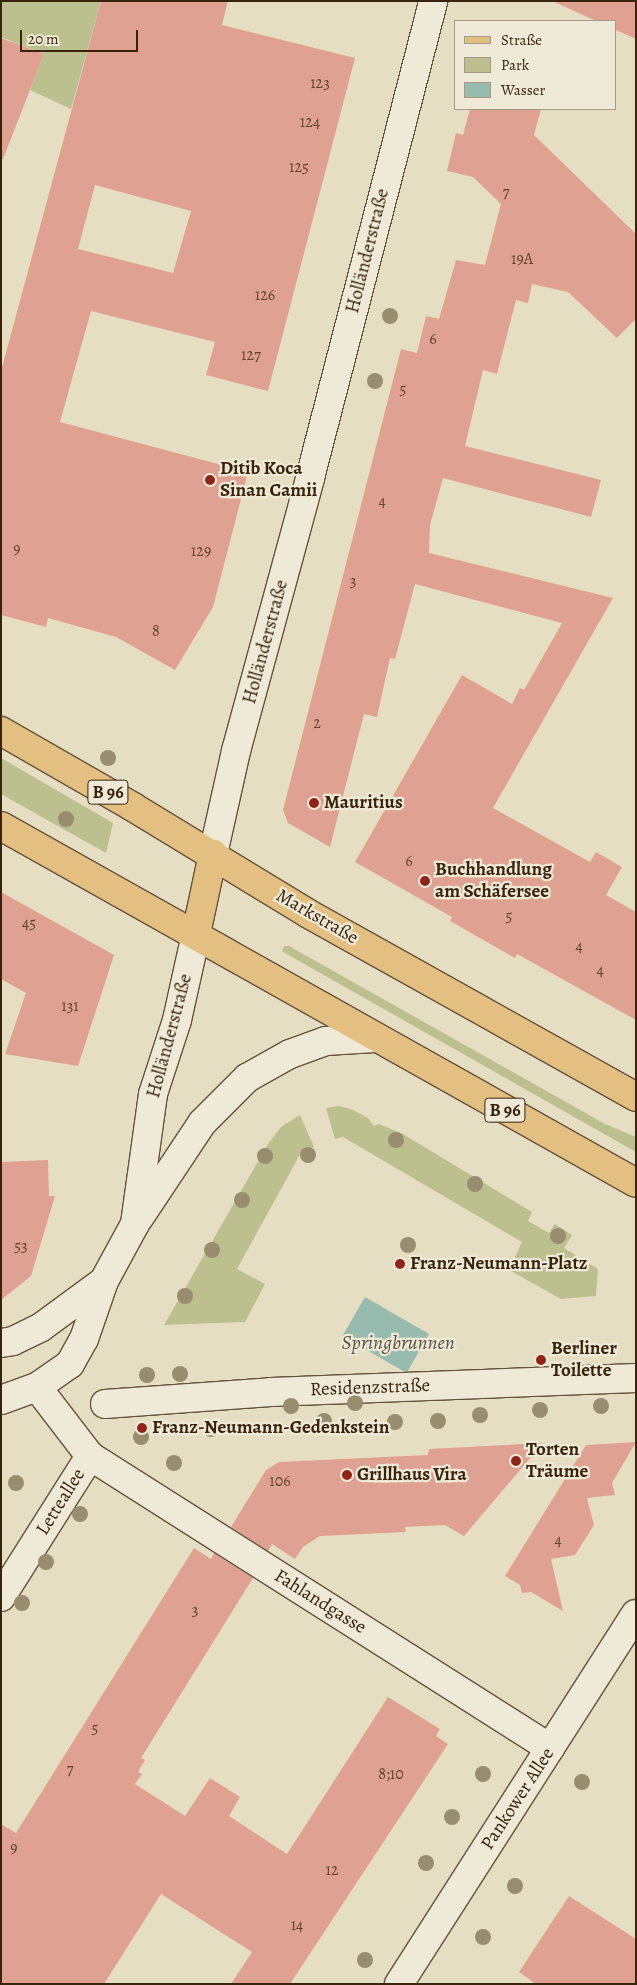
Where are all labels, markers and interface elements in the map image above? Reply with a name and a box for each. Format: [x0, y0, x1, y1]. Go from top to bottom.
scale bar [22, 20, 140, 52]
legend [454, 20, 617, 110]
text: 20 m [28, 29, 59, 49]
text: Straße [501, 30, 542, 50]
text: Park [501, 55, 529, 75]
house number: 123 [310, 73, 330, 93]
text: Wasser [501, 80, 545, 100]
house number: 124 [300, 112, 320, 132]
house number: 125 [289, 157, 309, 177]
house number: 7 [503, 182, 509, 202]
street label: Holländerstraße [342, 186, 394, 316]
house number: 19A [511, 249, 533, 269]
house number: 126 [255, 285, 275, 305]
house number: 6 [429, 329, 437, 349]
house number: 127 [241, 345, 261, 365]
house number: 5 [400, 379, 406, 399]
place label: Ditib Koca Sinan Camii [220, 458, 317, 502]
marker: Ditib Koca Sinan Camii [204, 474, 216, 486]
house number: 4 [378, 491, 386, 511]
house number: 9 [13, 539, 21, 559]
house number: 129 [191, 541, 211, 561]
house number: 3 [350, 571, 356, 591]
street label: Holländerstraße [238, 577, 294, 707]
house number: 8 [152, 621, 160, 641]
house number: 2 [313, 713, 321, 733]
road number: B 96 [87, 776, 129, 808]
place label: Mauritius [324, 792, 403, 814]
marker: Mauritius [308, 797, 320, 809]
house number: 6 [405, 851, 413, 871]
place label: Buchhandlung am Schäfersee [435, 859, 552, 903]
marker: Buchhandlung am Schäfersee [419, 875, 431, 887]
street label: Markstraße [272, 884, 362, 950]
house number: 5 [506, 906, 512, 926]
house number: 45 [22, 913, 36, 933]
house number: 4 [575, 936, 583, 956]
house number: 4 [596, 960, 604, 980]
street label: Holländerstraße [142, 971, 198, 1101]
house number: 131 [61, 996, 79, 1016]
road number: B 96 [484, 1094, 526, 1126]
house number: 53 [14, 1236, 28, 1256]
place label: Franz-Neumann-Platz [410, 1253, 587, 1275]
marker: Franz-Neumann-Platz [394, 1258, 406, 1270]
water label: Springbrunnen [341, 1330, 455, 1354]
place label: Berliner Toilette [551, 1338, 617, 1382]
marker: Berliner Toilette [535, 1354, 547, 1366]
street label: Residenzstraße [310, 1375, 430, 1401]
place label: Franz-Neumann-Gedenkstein [152, 1417, 389, 1439]
marker: Franz-Neumann-Gedenkstein [136, 1422, 148, 1434]
place label: Torten Träume [526, 1439, 588, 1483]
marker: Torten Träume [510, 1455, 522, 1467]
street label: Letteallee [32, 1464, 90, 1540]
place label: Grillhaus Vira [357, 1464, 467, 1486]
marker: Grillhaus Vira [341, 1469, 353, 1481]
house number: 106 [269, 1471, 291, 1491]
house number: 4 [554, 1530, 562, 1550]
street label: Fahlandgasse [270, 1565, 370, 1639]
house number: 3 [192, 1600, 198, 1620]
house number: 5 [92, 1718, 98, 1738]
street label: Pankower Allee [477, 1744, 559, 1854]
house number: 7 [67, 1759, 73, 1779]
house number: 8;10 [378, 1764, 404, 1784]
house number: 9 [10, 1838, 18, 1858]
house number: 12 [325, 1860, 339, 1880]
house number: 14 [291, 1915, 303, 1935]

